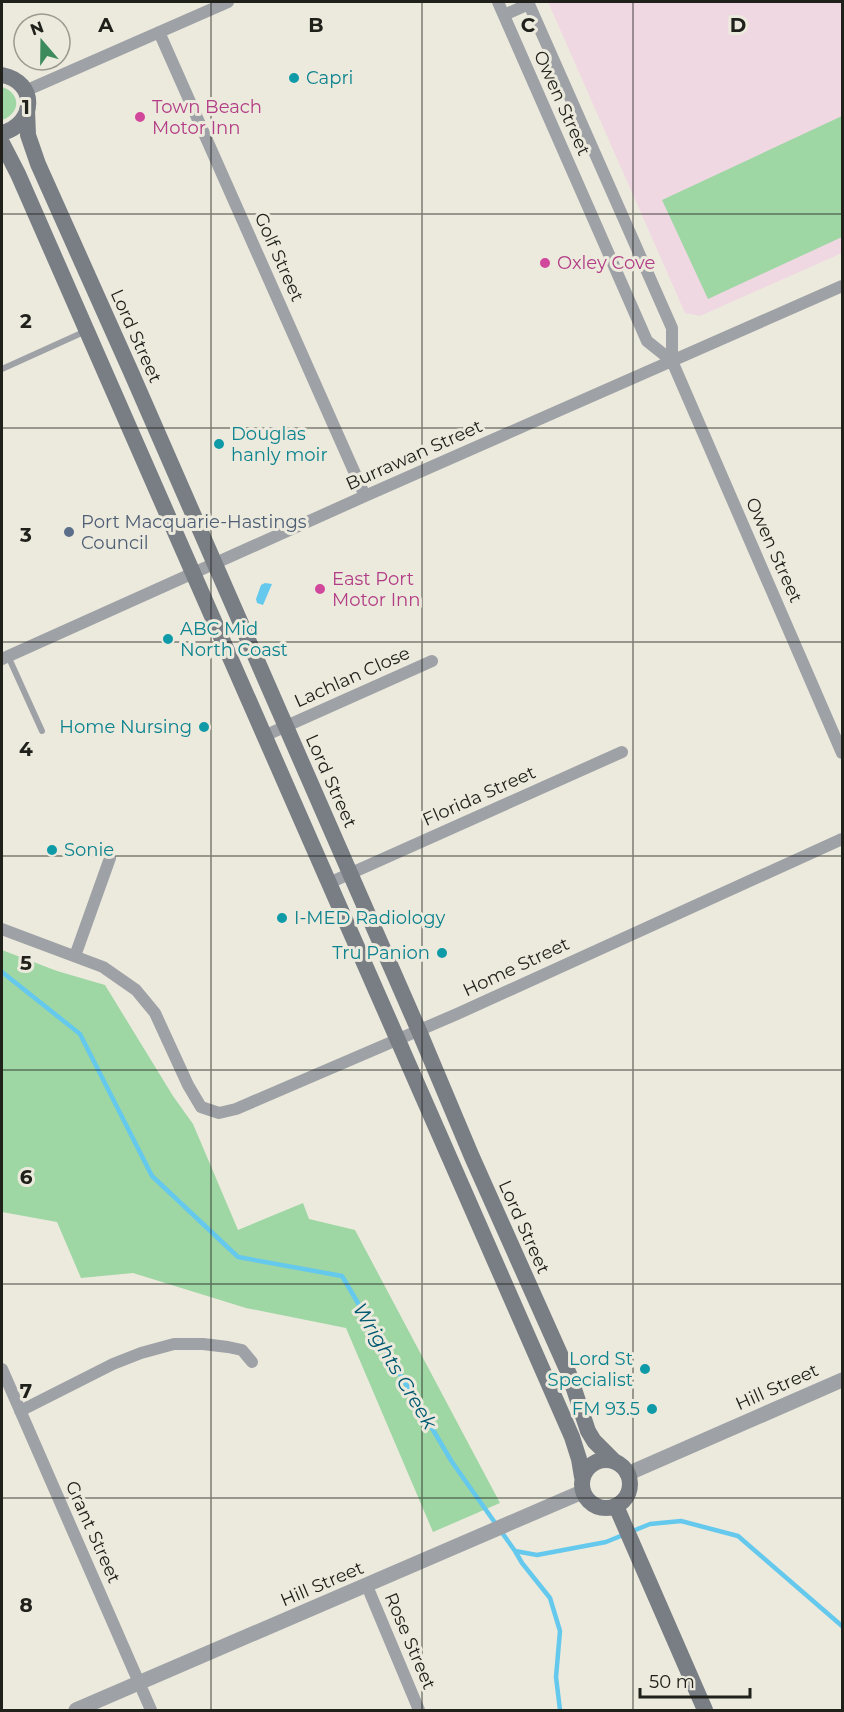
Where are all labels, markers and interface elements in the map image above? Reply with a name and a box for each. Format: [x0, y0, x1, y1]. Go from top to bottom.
north arrow [12, 12, 72, 72]
text: A [97, 13, 114, 37]
text: B [308, 13, 324, 37]
text: C [521, 13, 536, 37]
text: D [730, 13, 746, 37]
text: N [28, 17, 46, 40]
street label: Owen Street [529, 47, 595, 159]
place label: Capri [306, 67, 353, 89]
marker: Capri [287, 71, 301, 85]
text: 1 [22, 95, 30, 119]
place label: Town Beach Motor Inn [152, 96, 262, 139]
marker: Town Beach Motor Inn [133, 110, 147, 124]
street label: Golf Street [250, 209, 308, 305]
place label: Oxley Cove [557, 252, 655, 274]
marker: Oxley Cove [538, 256, 552, 270]
street label: Lord Street [106, 286, 166, 386]
text: 2 [20, 309, 32, 333]
street label: Burrawan Street [342, 415, 486, 495]
place label: Douglas hanly moir [231, 423, 328, 466]
marker: Douglas hanly moir [212, 437, 226, 451]
street label: Owen Street [741, 494, 807, 606]
place label: Port Macquarie-Hastings Council [81, 511, 307, 554]
text: 3 [19, 523, 32, 547]
marker: Port Macquarie-Hastings Council [62, 525, 76, 539]
place label: East Port Motor Inn [332, 568, 420, 611]
marker: East Port Motor Inn [313, 582, 327, 596]
place label: ABC Mid North Coast [180, 618, 288, 661]
marker: ABC Mid North Coast [161, 632, 175, 646]
street label: Lachlan Close [291, 642, 413, 712]
place label: Home Nursing [59, 716, 192, 738]
marker: Home Nursing [197, 720, 211, 734]
street label: Lord Street [301, 731, 361, 831]
text: 4 [19, 737, 33, 761]
street label: Florida Street [419, 761, 539, 831]
place label: Sonie [64, 839, 114, 861]
marker: Sonie [45, 843, 59, 857]
place label: I-MED Radiology [294, 907, 445, 929]
marker: I-MED Radiology [275, 911, 289, 925]
street label: Home Street [459, 933, 573, 1001]
place label: Tru Panion [332, 942, 430, 964]
marker: Tru Panion [435, 946, 449, 960]
text: 5 [20, 951, 32, 975]
text: 6 [20, 1165, 33, 1189]
street label: Lord Street [494, 1177, 554, 1277]
water label: Wrights Creek [348, 1299, 443, 1434]
place label: Lord St Specialist [548, 1348, 633, 1391]
street label: Hill Street [732, 1359, 822, 1415]
marker: Lord St Specialist [638, 1362, 652, 1376]
text: 7 [20, 1379, 32, 1403]
place label: FM 93.5 [572, 1398, 640, 1420]
marker: FM 93.5 [645, 1402, 659, 1416]
street label: Grant Street [61, 1477, 125, 1587]
street label: Hill Street [277, 1557, 367, 1611]
street label: Rose Street [380, 1589, 440, 1693]
text: 8 [19, 1593, 33, 1617]
scale bar [640, 1661, 750, 1699]
text: 50 m [649, 1671, 695, 1693]

